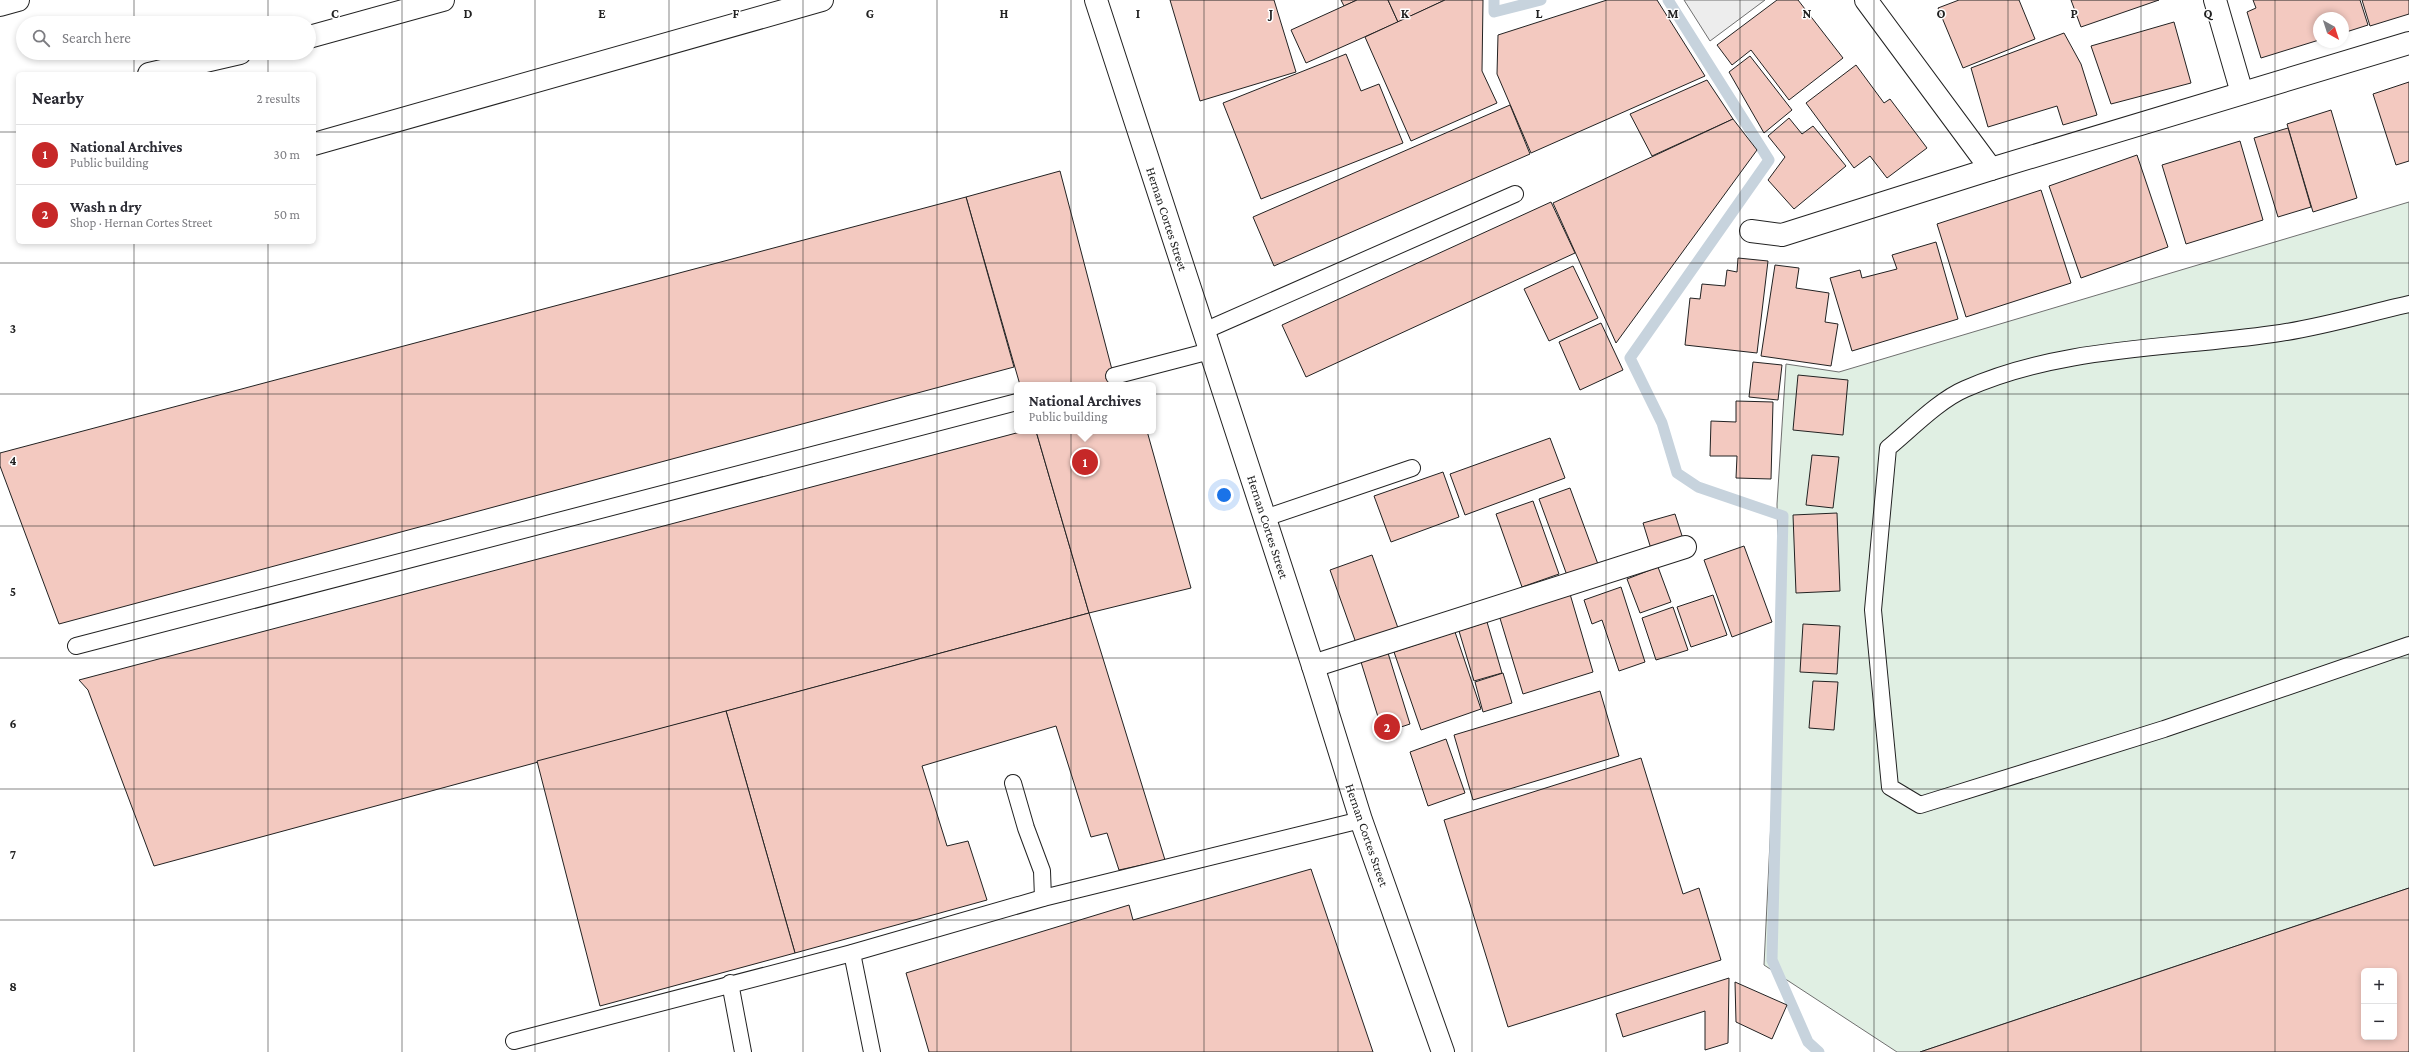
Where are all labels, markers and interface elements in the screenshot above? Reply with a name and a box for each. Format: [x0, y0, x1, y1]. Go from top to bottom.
text: C [331, 6, 339, 21]
text: D [464, 6, 473, 21]
text: E [598, 6, 606, 21]
text: F [733, 6, 740, 21]
text: G [866, 6, 874, 21]
text: H [1000, 6, 1009, 21]
text: I [1136, 6, 1140, 21]
text: J [1267, 6, 1273, 21]
text: K [1401, 6, 1410, 21]
text: L [1536, 6, 1543, 21]
text: M [1667, 6, 1679, 21]
text: N [1803, 6, 1812, 21]
text: O [1937, 6, 1946, 21]
text: P [2070, 6, 2078, 21]
text: Q [2204, 6, 2214, 21]
north arrow [2313, 12, 2349, 48]
search box [16, 16, 316, 60]
icon: search [30, 27, 52, 49]
text: Search here [62, 30, 131, 46]
text: Nearby [32, 89, 84, 108]
text: 2 results [257, 91, 300, 106]
text: National Archives [70, 139, 182, 155]
text: 1 [43, 147, 47, 162]
text: 30 m [274, 147, 300, 162]
text: Public building [70, 155, 149, 170]
street label: Hernan Cortes Street [1143, 165, 1191, 273]
text: Wash n dry [70, 199, 142, 215]
text: 2 [42, 207, 48, 222]
text: 50 m [274, 207, 300, 222]
text: Shop · Hernan Cortes Street [70, 215, 212, 230]
text: 3 [10, 321, 16, 336]
popup [1014, 382, 1156, 434]
text: National Archives [1029, 393, 1141, 409]
text: Public building [1029, 409, 1107, 424]
pin: 1 [1072, 447, 1098, 477]
text: 4 [9, 453, 17, 468]
street label: Hernan Cortes Street [1244, 473, 1292, 581]
your location [1214, 485, 1234, 505]
text: 5 [10, 584, 16, 599]
pin: 2 [1374, 712, 1400, 742]
text: 6 [9, 716, 17, 731]
street label: Hernan Cortes Street [1342, 782, 1392, 889]
text: 7 [10, 847, 16, 862]
map controls [2361, 968, 2397, 1040]
button: + [2361, 968, 2397, 1004]
text: 8 [9, 979, 17, 994]
button: − [2361, 1004, 2397, 1040]

